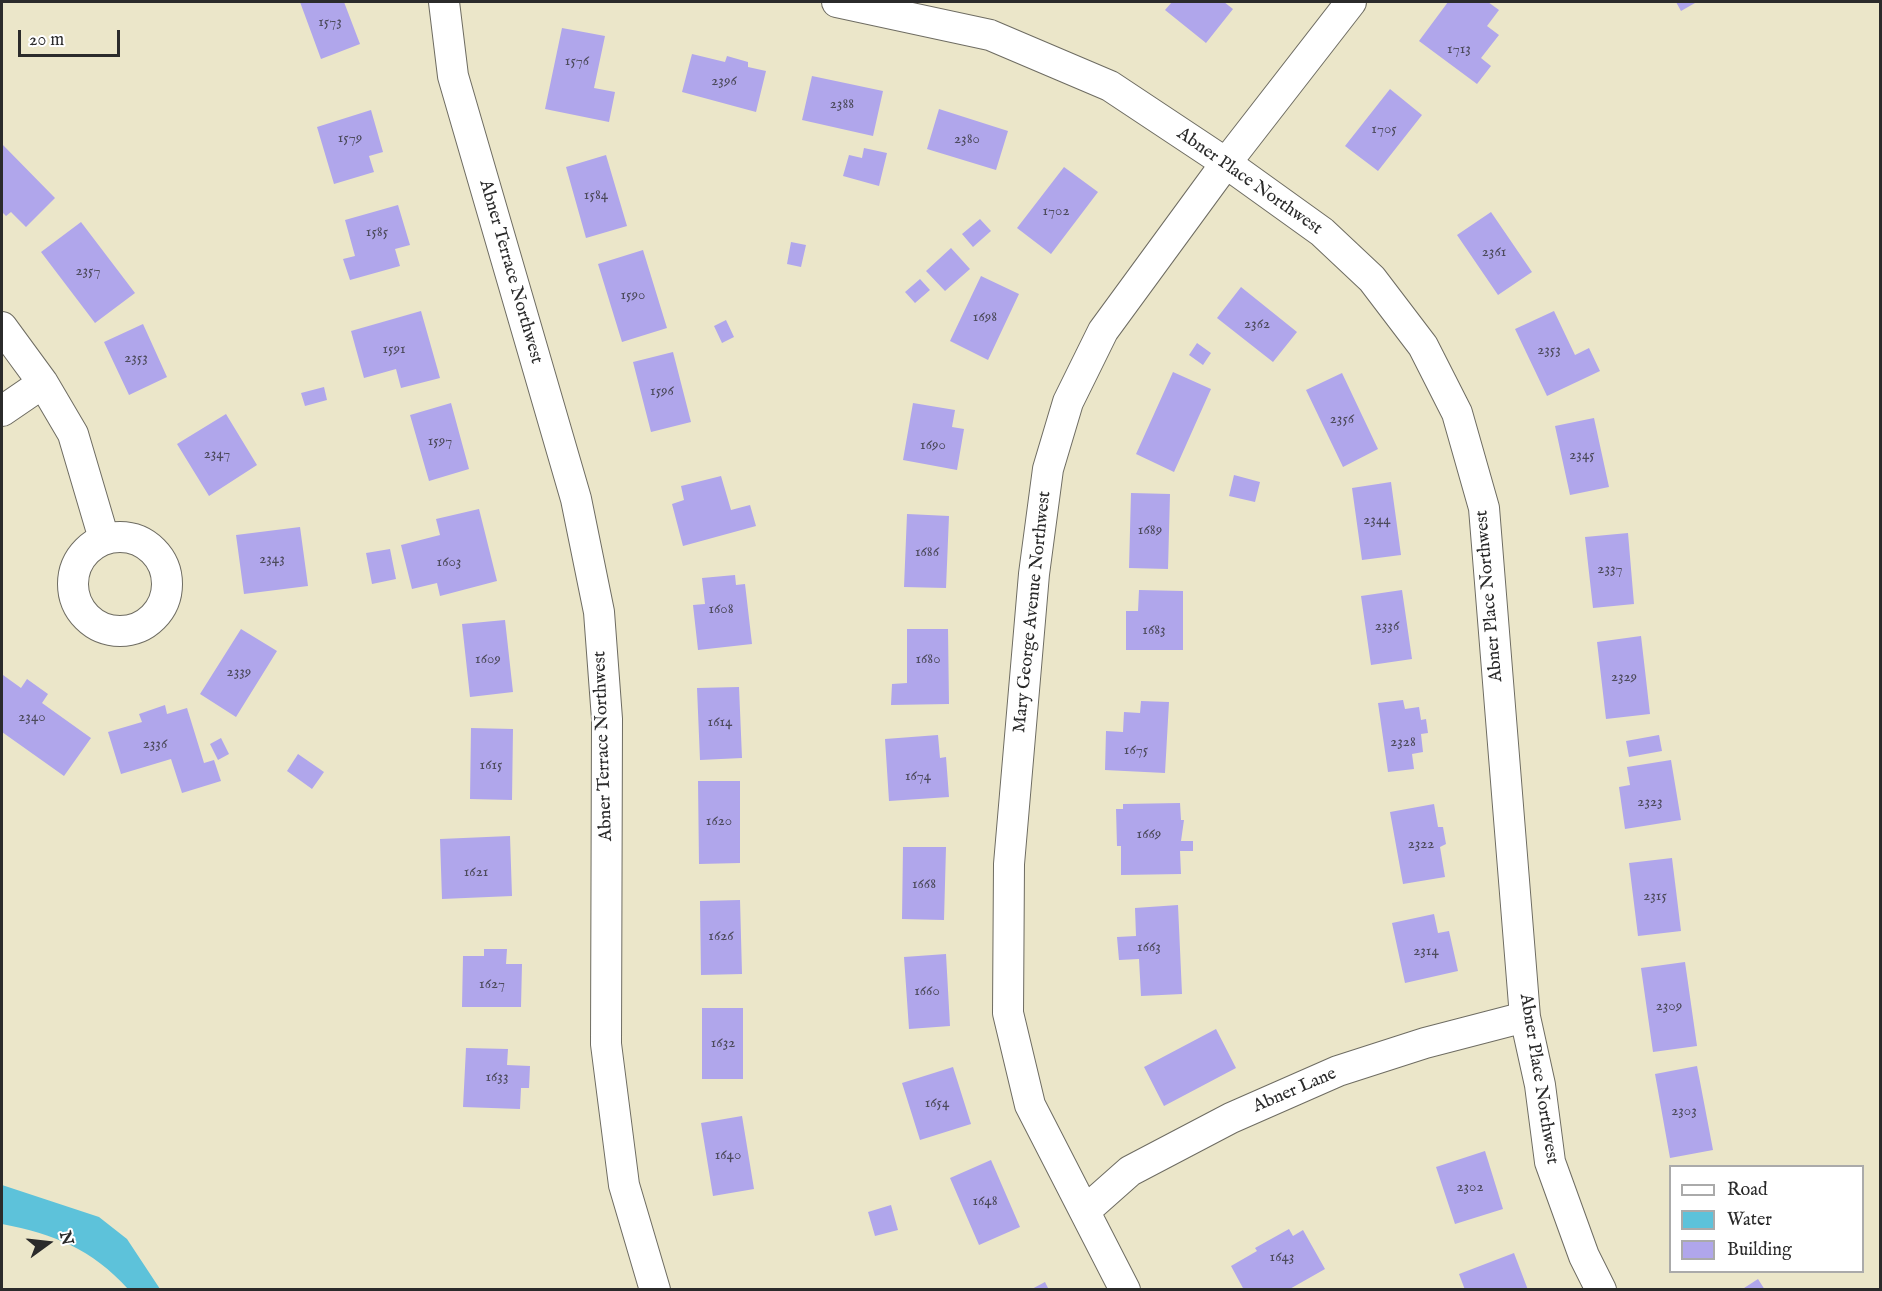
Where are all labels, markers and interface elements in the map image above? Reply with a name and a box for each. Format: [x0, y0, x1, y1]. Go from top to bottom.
house number: 1573 [318, 14, 342, 32]
scale bar [21, 18, 123, 56]
text: 20 m [29, 29, 64, 52]
house number: 1713 [1447, 41, 1471, 59]
house number: 1576 [565, 53, 589, 71]
house number: 2396 [711, 73, 737, 91]
house number: 2388 [830, 96, 854, 114]
house number: 1705 [1371, 121, 1397, 139]
street label: Abner Place Northwest [1172, 124, 1326, 240]
house number: 1579 [338, 130, 362, 148]
house number: 2380 [954, 131, 980, 149]
street label: Abner Terrace Northwest [473, 178, 547, 366]
house number: 1584 [584, 187, 608, 205]
house number: 1702 [1042, 203, 1070, 221]
house number: 1585 [366, 224, 388, 242]
house number: 2361 [1482, 244, 1506, 262]
house number: 2357 [75, 263, 101, 281]
house number: 1590 [621, 287, 645, 305]
house number: 1698 [973, 309, 997, 327]
house number: 2362 [1244, 316, 1270, 334]
house number: 1591 [382, 341, 406, 359]
house number: 2353 [1537, 342, 1561, 360]
house number: 2353 [124, 350, 148, 368]
house number: 1596 [650, 383, 674, 401]
house number: 2356 [1330, 411, 1354, 429]
house number: 1597 [428, 433, 452, 451]
house number: 1690 [920, 437, 946, 455]
house number: 2347 [204, 446, 230, 464]
house number: 2345 [1569, 447, 1595, 465]
street label: Mary George Avenue Northwest [1010, 490, 1056, 734]
street label: Abner Place Northwest [1472, 509, 1508, 683]
house number: 2344 [1363, 512, 1391, 530]
house number: 1689 [1138, 522, 1162, 540]
house number: 1686 [915, 544, 939, 562]
house number: 2343 [259, 551, 285, 569]
house number: 1603 [437, 554, 461, 572]
house number: 2337 [1597, 561, 1623, 579]
house number: 1608 [708, 601, 734, 619]
house number: 2336 [1375, 618, 1399, 636]
house number: 1683 [1142, 622, 1166, 640]
house number: 1609 [475, 651, 501, 669]
street label: Abner Terrace Northwest [590, 651, 618, 841]
house number: 1680 [915, 651, 941, 669]
house number: 2339 [227, 664, 251, 682]
house number: 2329 [1611, 669, 1637, 687]
house number: 2340 [18, 709, 46, 727]
house number: 1614 [708, 714, 732, 732]
house number: 2328 [1390, 734, 1416, 752]
house number: 2336 [143, 736, 167, 754]
house number: 1675 [1124, 742, 1148, 760]
house number: 1615 [480, 757, 502, 775]
house number: 1674 [905, 768, 931, 786]
house number: 2323 [1637, 794, 1663, 812]
house number: 1620 [706, 813, 732, 831]
house number: 1669 [1137, 826, 1161, 844]
house number: 2322 [1408, 836, 1434, 854]
house number: 1621 [464, 864, 488, 882]
house number: 1668 [912, 876, 936, 894]
house number: 2315 [1643, 888, 1667, 906]
house number: 1626 [708, 928, 734, 946]
house number: 1663 [1137, 939, 1161, 957]
house number: 2314 [1413, 943, 1439, 961]
house number: 1627 [479, 976, 505, 994]
house number: 1660 [914, 983, 940, 1001]
street label: Abner Place Northwest [1514, 992, 1562, 1166]
house number: 2309 [1656, 998, 1682, 1016]
house number: 1632 [711, 1035, 735, 1053]
street label: Abner Lane [1250, 1064, 1340, 1118]
house number: 1633 [485, 1069, 509, 1087]
house number: 1654 [925, 1095, 949, 1113]
house number: 2303 [1671, 1103, 1697, 1121]
house number: 1640 [715, 1147, 741, 1165]
legend [1669, 1165, 1864, 1273]
house number: 2302 [1456, 1179, 1484, 1197]
text: Road [1727, 1179, 1768, 1202]
house number: 1648 [972, 1193, 998, 1211]
text: Water [1727, 1209, 1772, 1232]
north arrow [18, 1213, 78, 1273]
text: N [54, 1229, 77, 1248]
text: Building [1727, 1239, 1792, 1262]
house number: 1643 [1270, 1249, 1294, 1267]

